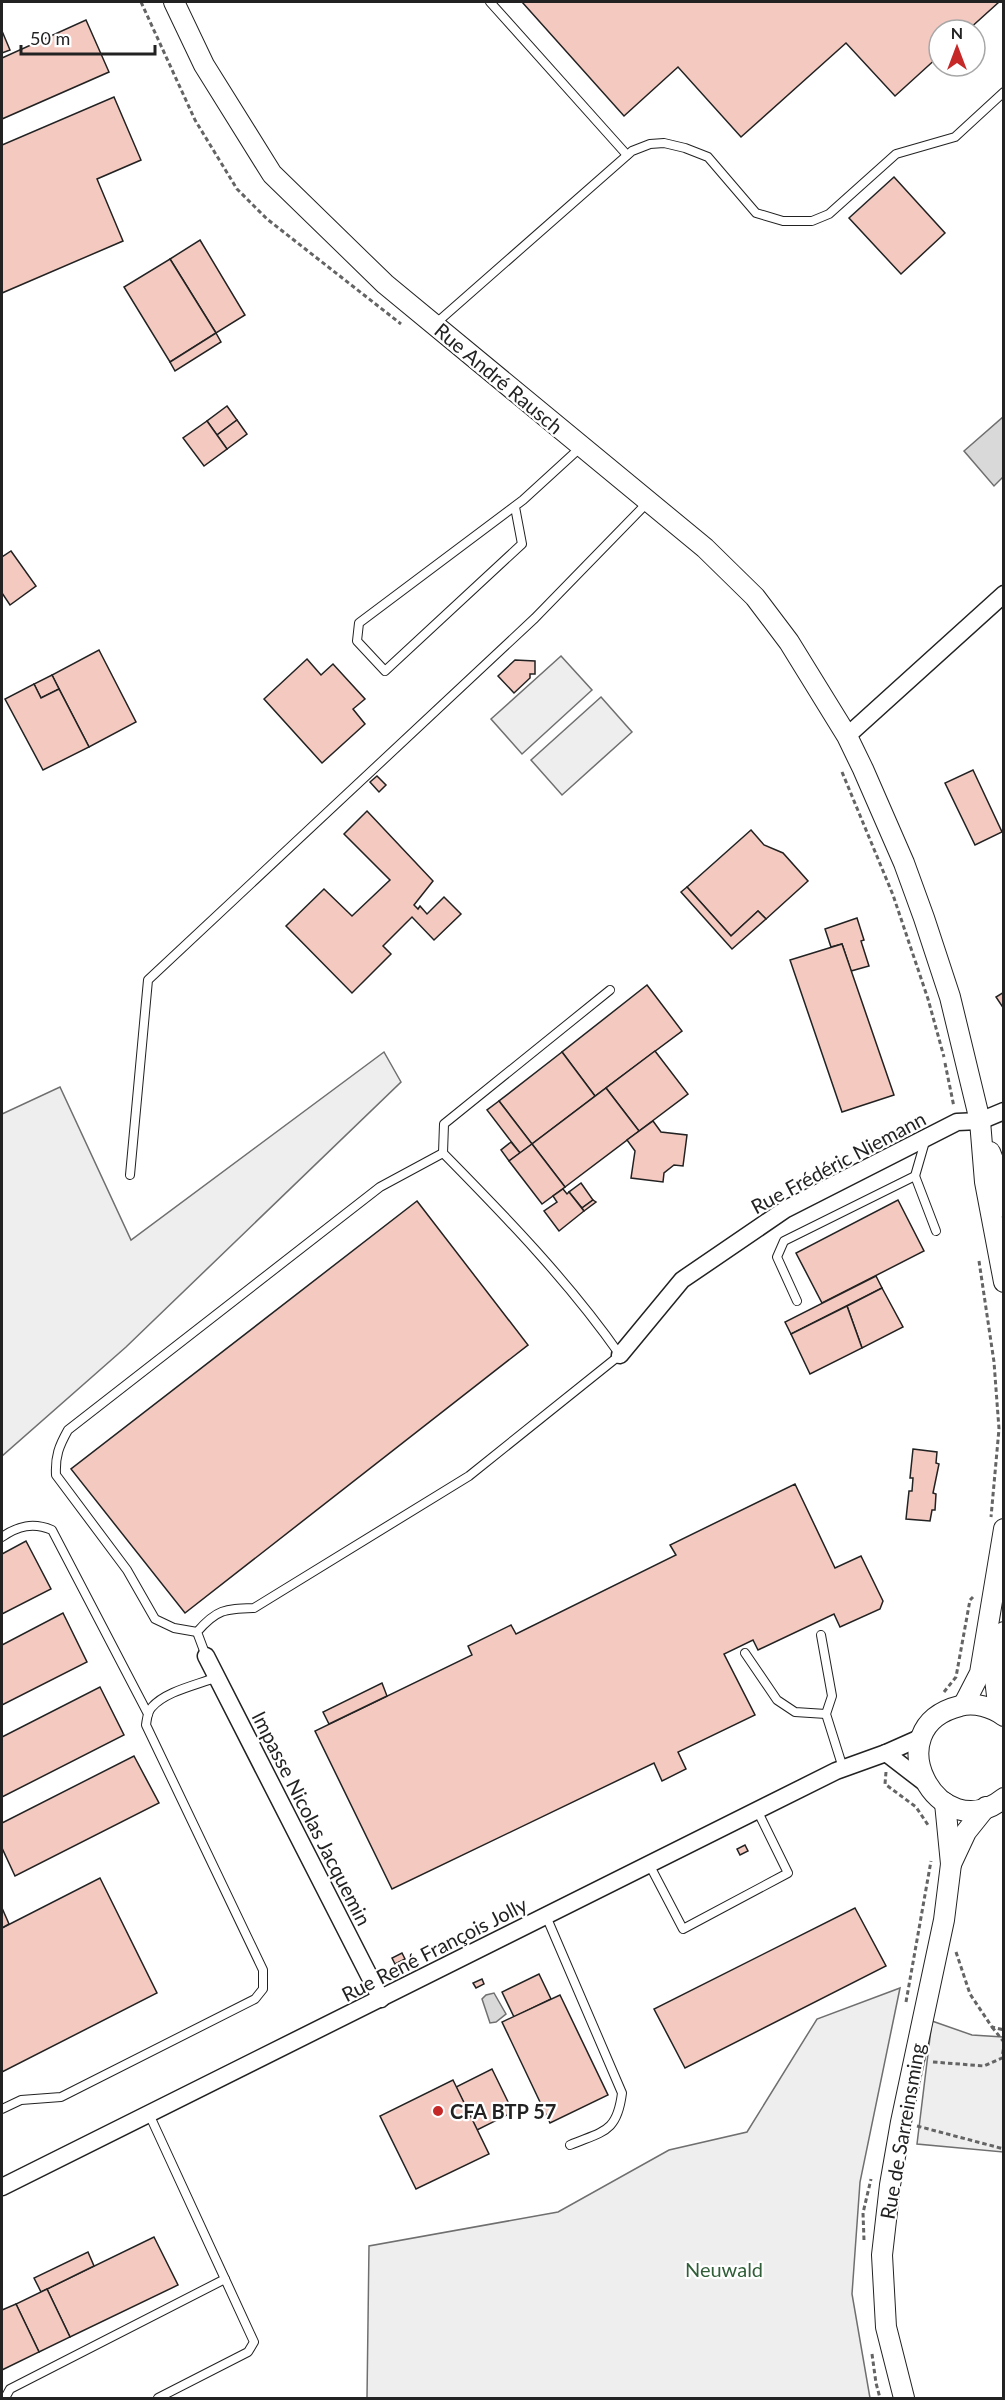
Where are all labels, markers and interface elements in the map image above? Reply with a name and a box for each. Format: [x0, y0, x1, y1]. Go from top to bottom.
scale bar [21, 18, 154, 56]
north arrow [927, 18, 987, 78]
text: N [951, 23, 963, 42]
text: 50 m [30, 27, 70, 49]
street label: Rue André Rausch [430, 318, 568, 438]
street label: Rue Frédéric Niemann [746, 1106, 930, 1218]
street label: Impasse Nicolas Jacquemin [247, 1707, 377, 1929]
street label: Rue René François Jolly [337, 1892, 531, 2006]
street label: Rue de Sarreinsming [875, 2041, 929, 2221]
place label: CFA BTP 57 [450, 2099, 556, 2123]
marker: CFA BTP 57 [431, 2104, 445, 2118]
park label: Neuwald [685, 2257, 763, 2281]

